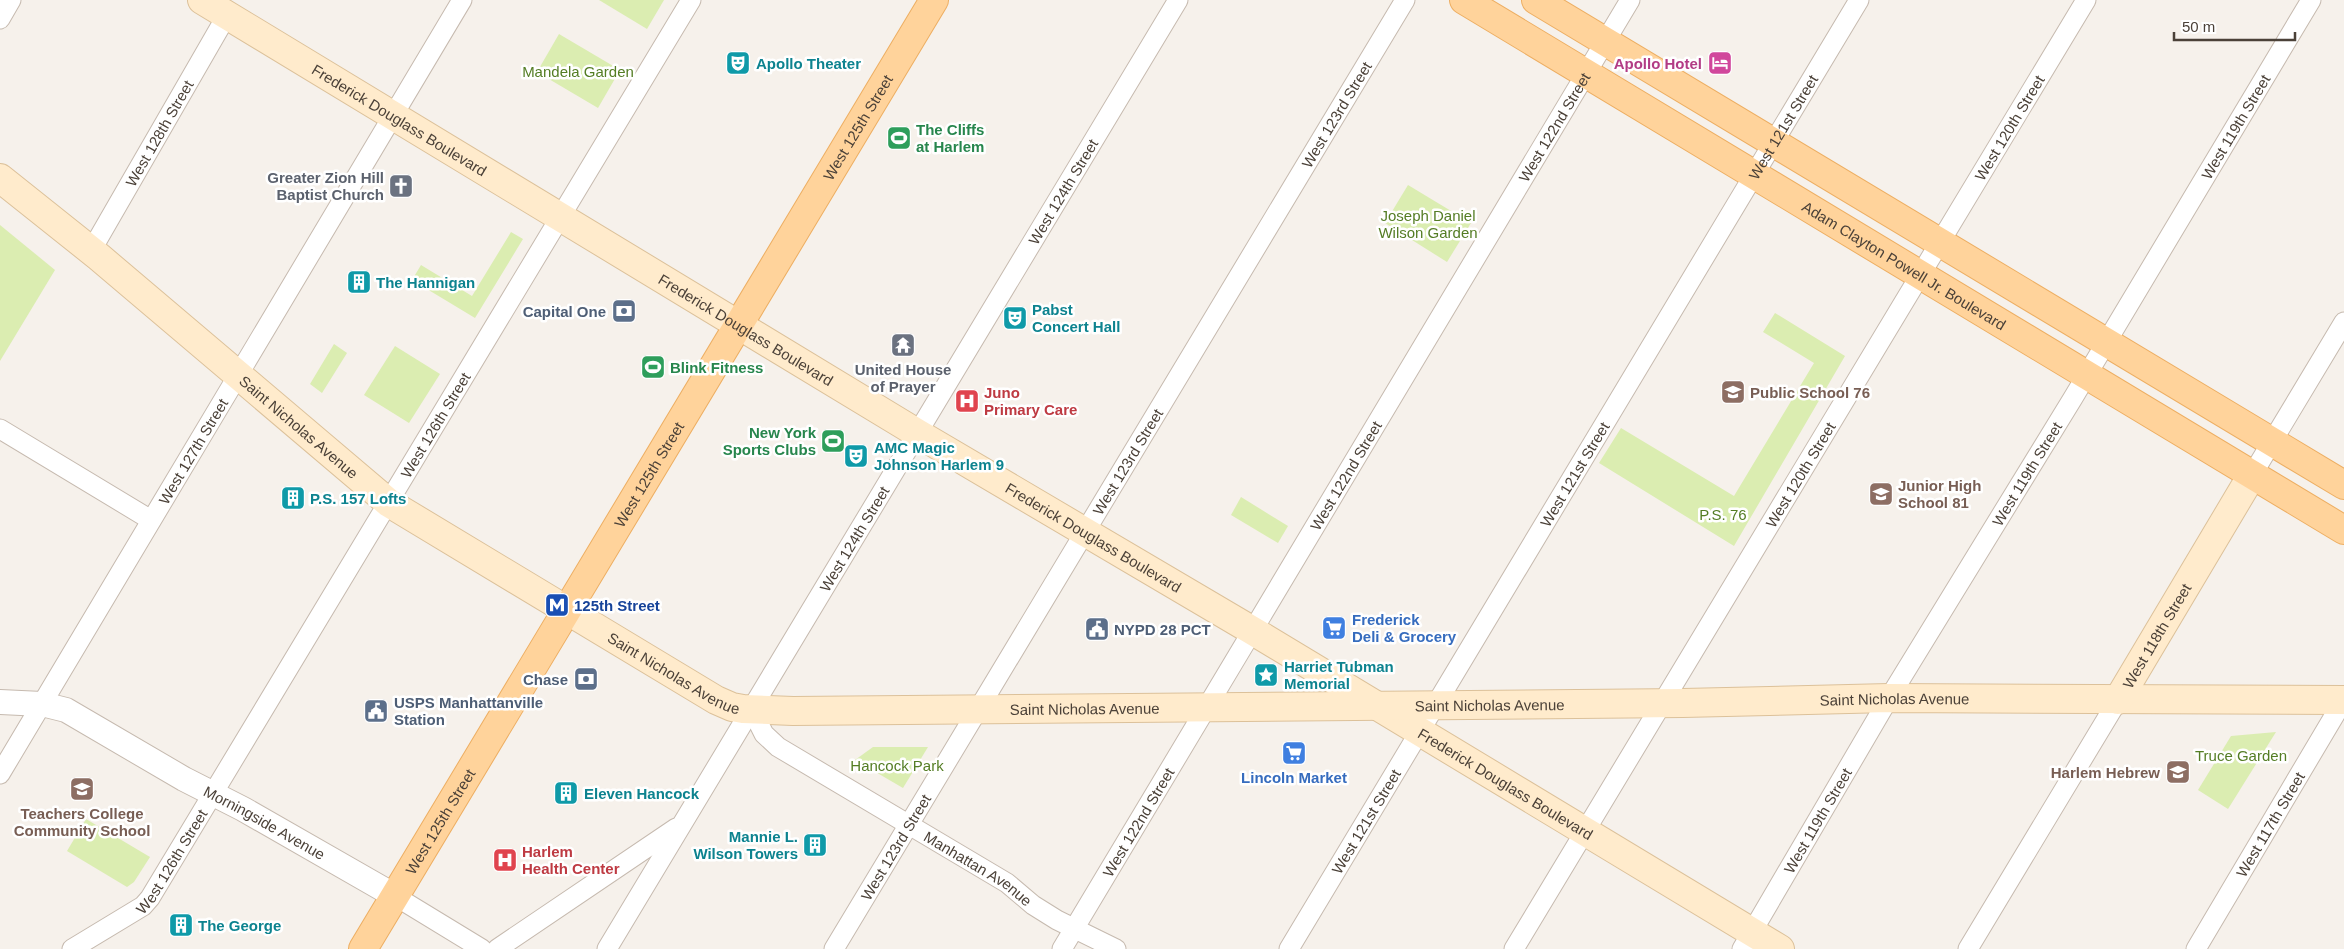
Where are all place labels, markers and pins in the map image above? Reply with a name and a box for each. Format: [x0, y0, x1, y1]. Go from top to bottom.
theatre icon: Apollo Theater [725, 50, 751, 76]
hotel icon: Apollo Hotel [1707, 50, 1733, 76]
place label: Apollo Theater [756, 55, 861, 72]
place label: Apollo Hotel [1614, 55, 1702, 72]
place label: The Cliffs at Harlem [916, 121, 984, 155]
sports icon: The Cliffs at Harlem [886, 125, 912, 151]
place label: Greater Zion Hill Baptist Church [267, 169, 384, 203]
church icon: Greater Zion Hill Baptist Church [388, 173, 414, 199]
building icon: The Hannigan [346, 269, 372, 295]
place label: The Hannigan [376, 274, 475, 291]
bank icon: Capital One [611, 298, 637, 324]
place label: Pabst Concert Hall [1032, 301, 1120, 335]
place label: Capital One [523, 303, 606, 320]
theatre icon: Pabst Concert Hall [1002, 305, 1028, 331]
temple icon: United House of Prayer [890, 332, 916, 358]
sports icon: Blink Fitness [640, 354, 666, 380]
place label: Blink Fitness [670, 359, 763, 376]
place label: United House of Prayer [855, 361, 951, 395]
school or university icon: Public School 76 [1720, 379, 1746, 405]
place label: Juno Primary Care [984, 384, 1077, 418]
place label: Public School 76 [1750, 384, 1870, 401]
hospital icon: Juno Primary Care [954, 388, 980, 414]
place label: New York Sports Clubs [723, 424, 817, 458]
sports icon: New York Sports Clubs [820, 428, 846, 454]
place label: AMC Magic Johnson Harlem 9 [874, 439, 1004, 473]
theatre icon: AMC Magic Johnson Harlem 9 [843, 443, 869, 469]
place label: Junior High School 81 [1898, 477, 1981, 511]
school or university icon: Junior High School 81 [1868, 481, 1894, 507]
building icon: P.S. 157 Lofts [280, 485, 306, 511]
place label: P.S. 157 Lofts [310, 490, 406, 507]
metro station icon: 125th Street [544, 592, 570, 618]
place label: 125th Street [574, 597, 660, 614]
place label: Frederick Deli & Grocery [1352, 611, 1457, 645]
supermarket icon: Frederick Deli & Grocery [1321, 615, 1347, 641]
public building icon: NYPD 28 PCT [1084, 616, 1110, 642]
place label: NYPD 28 PCT [1114, 621, 1211, 638]
place label: Harriet Tubman Memorial [1284, 658, 1394, 692]
place icon: Harriet Tubman Memorial [1253, 662, 1279, 688]
bank icon: Chase [573, 666, 599, 692]
place label: Chase [523, 671, 568, 688]
place label: USPS Manhattanville Station [394, 694, 543, 728]
public building icon: USPS Manhattanville Station [363, 698, 389, 724]
supermarket icon: Lincoln Market [1281, 740, 1307, 766]
school or university icon: Harlem Hebrew [2165, 759, 2191, 785]
place label: Harlem Hebrew [2051, 764, 2160, 781]
place label: Lincoln Market [1241, 769, 1347, 786]
school or university icon: Teachers College Community School [69, 776, 95, 802]
building icon: Eleven Hancock [553, 780, 579, 806]
place label: Eleven Hancock [584, 785, 700, 802]
place label: Teachers College Community School [14, 805, 150, 839]
place label: Mannie L. Wilson Towers [693, 828, 798, 862]
building icon: Mannie L. Wilson Towers [802, 832, 828, 858]
place label: Harlem Health Center [522, 843, 620, 877]
hospital icon: Harlem Health Center [492, 847, 518, 873]
building icon: The George [168, 912, 194, 938]
place label: The George [198, 917, 281, 934]

